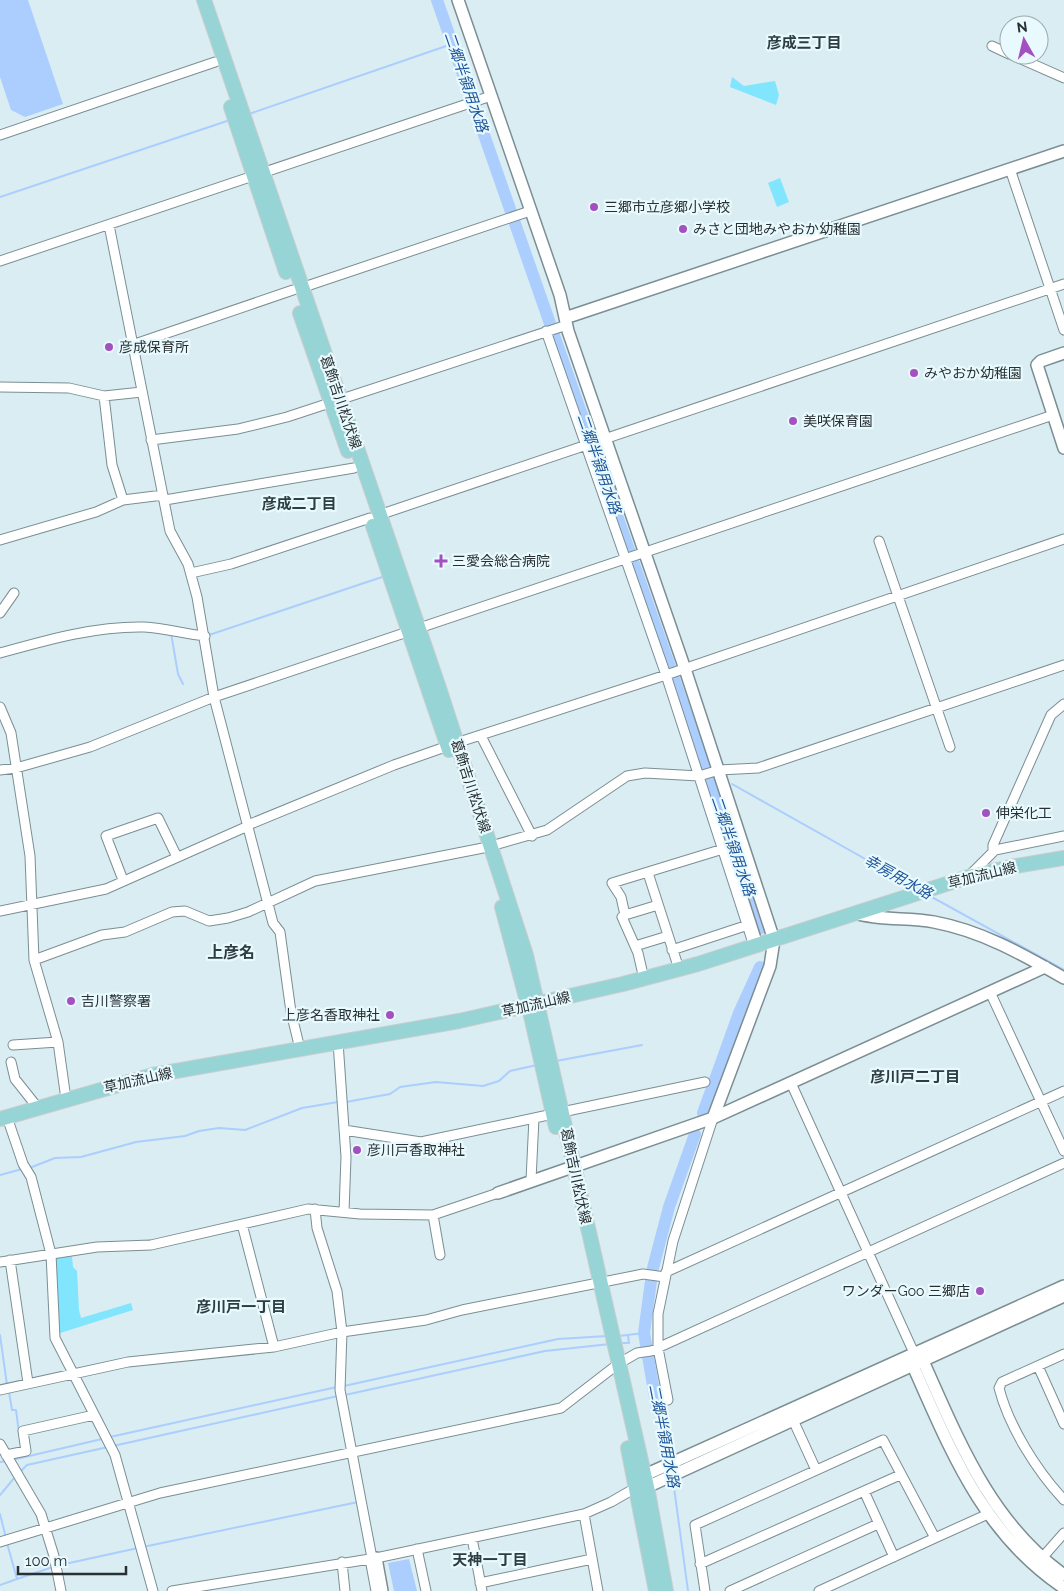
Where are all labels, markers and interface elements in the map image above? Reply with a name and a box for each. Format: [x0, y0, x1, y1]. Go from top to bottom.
north arrow [999, 15, 1049, 65]
text: N [1016, 18, 1029, 36]
water label: 二郷半領用水路 [440, 29, 492, 136]
district label: 彦成三丁目 [766, 34, 842, 52]
place label: 三郷市立彦郷小学校 [604, 199, 730, 215]
marker: 三郷市立彦郷小学校 [588, 201, 600, 213]
place label: みさと団地みやおか幼稚園 [693, 221, 861, 237]
marker: みさと団地みやおか幼稚園 [677, 223, 689, 235]
place label: 彦成保育所 [119, 339, 189, 355]
marker: 彦成保育所 [103, 341, 115, 353]
street label: 葛飾吉川松伏線 [317, 353, 365, 451]
place label: みやおか幼稚園 [924, 365, 1022, 381]
marker: みやおか幼稚園 [908, 367, 920, 379]
water label: 二郷半領用水路 [573, 411, 625, 518]
place label: 美咲保育園 [803, 413, 873, 429]
marker: 美咲保育園 [787, 415, 799, 427]
district label: 彦成二丁目 [261, 495, 337, 513]
place label: 三愛会総合病院 [452, 553, 550, 569]
marker: 三愛会総合病院 [434, 554, 448, 568]
street label: 葛飾吉川松伏線 [448, 737, 494, 835]
water label: 二郷半領用水路 [707, 793, 759, 900]
place label: 伸栄化工 [996, 805, 1052, 821]
marker: 伸栄化工 [980, 807, 992, 819]
water label: 幸房用水路 [861, 851, 937, 904]
street label: 草加流山線 [946, 859, 1018, 891]
district label: 上彦名 [207, 943, 255, 962]
street label: 草加流山線 [500, 988, 572, 1020]
place label: 吉川警察署 [81, 993, 151, 1009]
marker: 吉川警察署 [65, 995, 77, 1007]
place label: 上彦名香取神社 [282, 1007, 380, 1023]
marker: 上彦名香取神社 [384, 1009, 396, 1021]
street label: 草加流山線 [102, 1064, 174, 1096]
district label: 彦川戸二丁目 [870, 1068, 960, 1086]
street label: 葛飾吉川松伏線 [558, 1126, 594, 1226]
place label: 彦川戸香取神社 [367, 1142, 465, 1158]
marker: 彦川戸香取神社 [351, 1144, 363, 1156]
place label: ワンダーGoo 三郷店 [842, 1283, 970, 1299]
marker: ワンダーGoo 三郷店 [974, 1285, 986, 1297]
district label: 彦川戸一丁目 [196, 1298, 286, 1316]
water label: 二郷半領用水路 [645, 1383, 683, 1491]
scale bar [18, 1544, 125, 1576]
district label: 天神一丁目 [452, 1551, 528, 1569]
text: 100 m [25, 1552, 67, 1570]

